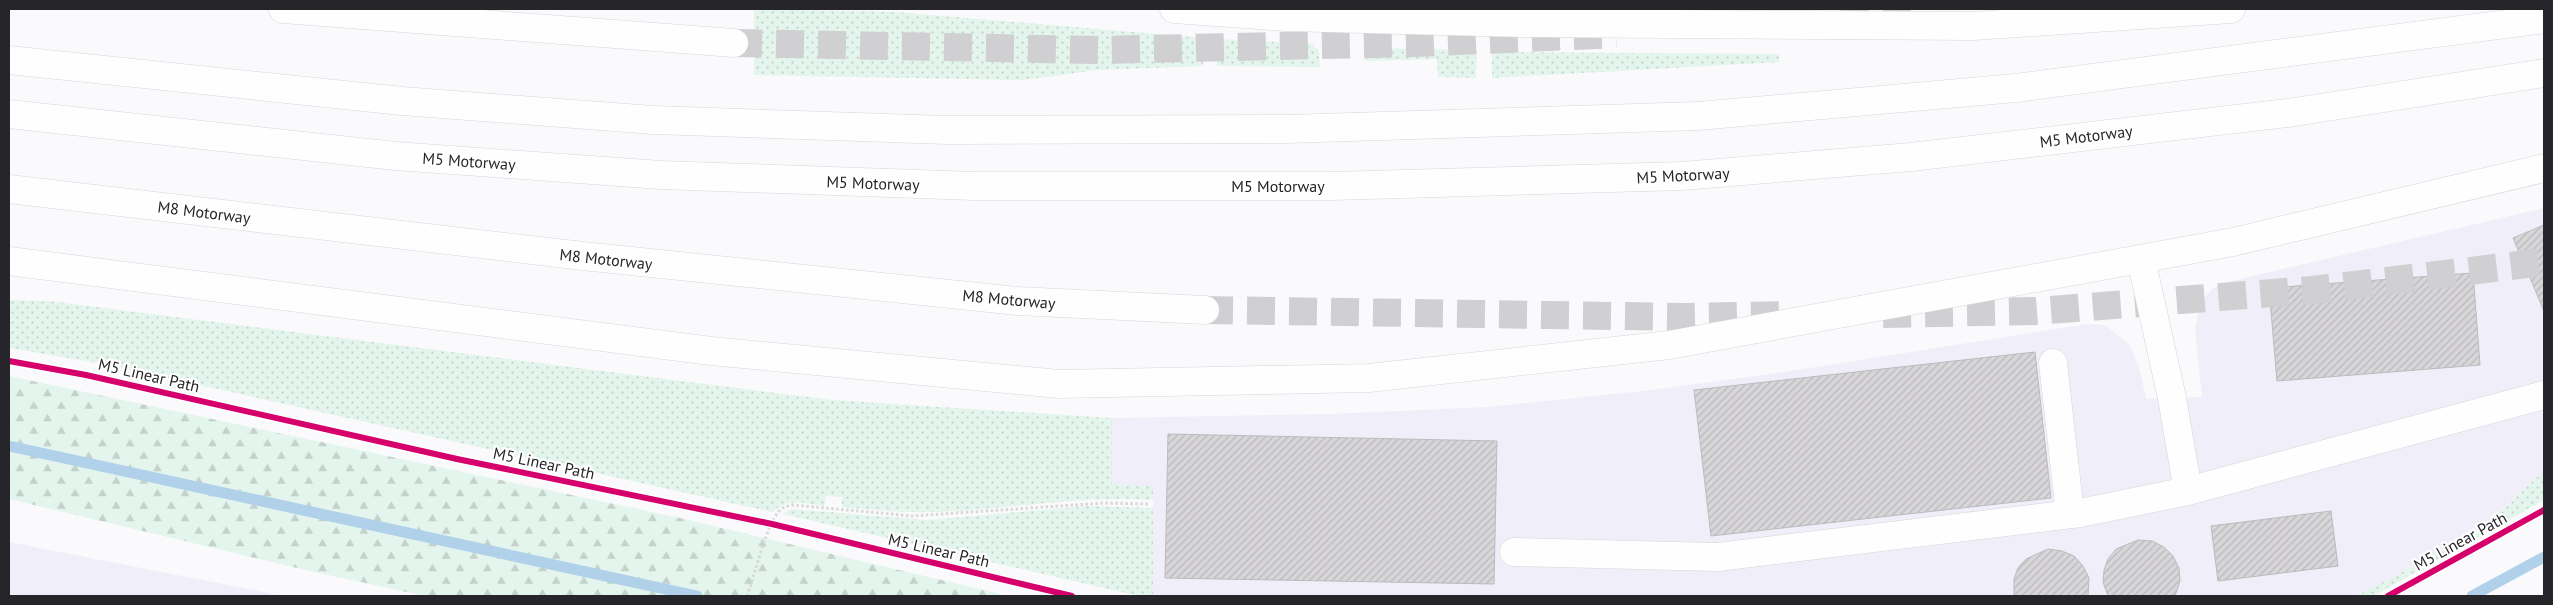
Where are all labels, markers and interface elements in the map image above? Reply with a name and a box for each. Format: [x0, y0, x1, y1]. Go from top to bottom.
street label: M5 Motorway [2038, 120, 2134, 152]
street label: M5 Motorway [422, 148, 517, 174]
street label: M5 Motorway [1636, 163, 1731, 187]
street label: M5 Motorway [826, 171, 921, 195]
street label: M5 Motorway [1231, 176, 1325, 196]
street label: M8 Motorway [156, 196, 252, 228]
street label: M8 Motorway [559, 244, 654, 274]
street label: M8 Motorway [962, 285, 1057, 313]
street label: M5 Linear Path [96, 354, 202, 396]
street label: M5 Linear Path [491, 442, 597, 484]
street label: M5 Linear Path [2410, 507, 2510, 575]
street label: M5 Linear Path [886, 529, 992, 571]

